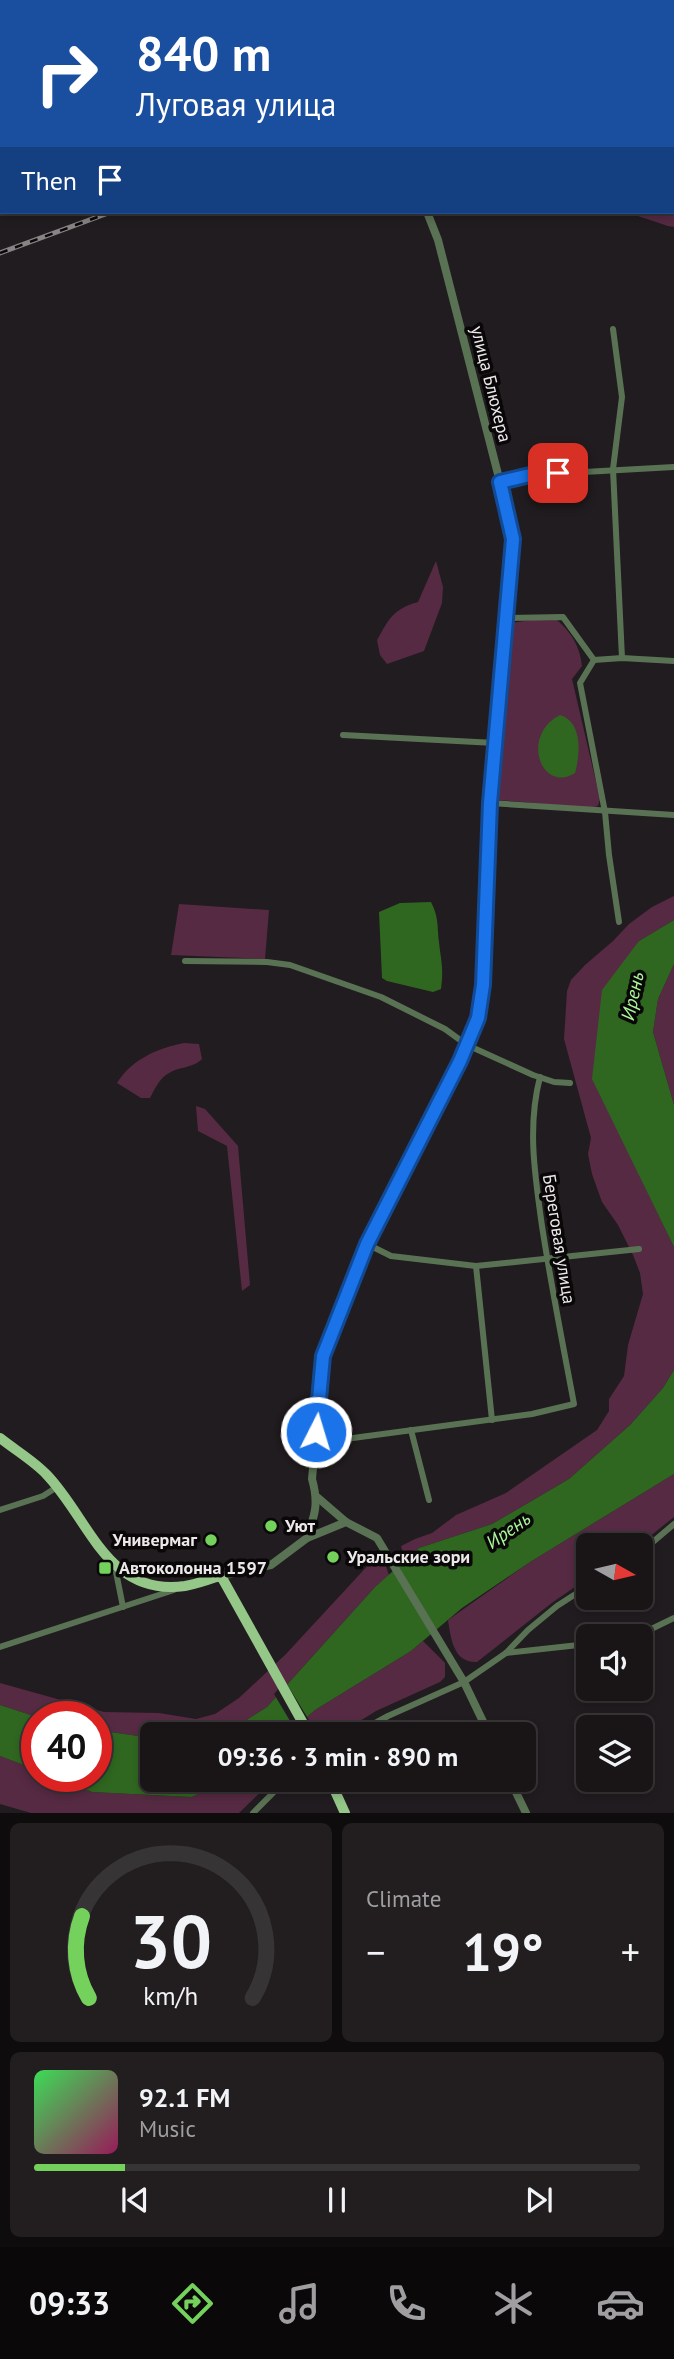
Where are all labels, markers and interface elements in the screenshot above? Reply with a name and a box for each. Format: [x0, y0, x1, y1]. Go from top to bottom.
text: 840 m [136, 21, 271, 85]
icon: right [21, 28, 112, 119]
text: Луговая улица [136, 83, 336, 125]
icon: arrive [91, 161, 129, 199]
text: Then [21, 164, 77, 197]
street label: улица Блюхера [466, 323, 517, 444]
pin [528, 443, 588, 503]
icon: arrive [539, 454, 577, 492]
water label: Ирень [615, 969, 649, 1023]
street label: Береговая улица [538, 1172, 581, 1305]
position arrow [279, 1395, 353, 1469]
water label: Ирень [481, 1506, 535, 1554]
place label: Уют [284, 1514, 315, 1537]
marker: Уют [263, 1518, 279, 1534]
place label: Универмаг [111, 1528, 197, 1551]
marker: Универмаг [203, 1532, 219, 1548]
north arrow [576, 1533, 653, 1610]
map controls [576, 1533, 653, 1792]
place label: Уральские зори [346, 1545, 470, 1568]
marker: Уральские зори [325, 1549, 341, 1565]
place label: Автоколонна 1597 [119, 1556, 267, 1579]
marker: Автоколонна 1597 [97, 1560, 113, 1576]
button: sound [576, 1624, 653, 1701]
speed limit sign: 40 [21, 1701, 112, 1792]
button: layers [576, 1715, 653, 1792]
text: 09:36 · 3 min · 890 m [218, 1740, 458, 1773]
text: Climate [366, 1884, 441, 1913]
text: 30 [130, 1895, 212, 1989]
text: 19° [462, 1918, 544, 1985]
text: − [366, 1927, 385, 1976]
text: + [621, 1927, 640, 1976]
text: km/h [144, 1980, 198, 2012]
text: 92.1 FM [139, 2081, 230, 2114]
text: Music [139, 2114, 196, 2143]
icon: previous [116, 2181, 154, 2219]
icon: pause [318, 2181, 356, 2219]
icon: next [520, 2181, 558, 2219]
icon: directions [168, 2279, 217, 2328]
icon: music [275, 2279, 324, 2328]
icon: phone [382, 2279, 431, 2328]
icon: climate [489, 2279, 538, 2328]
icon: car [596, 2279, 645, 2328]
text: 09:33 [29, 2282, 110, 2324]

